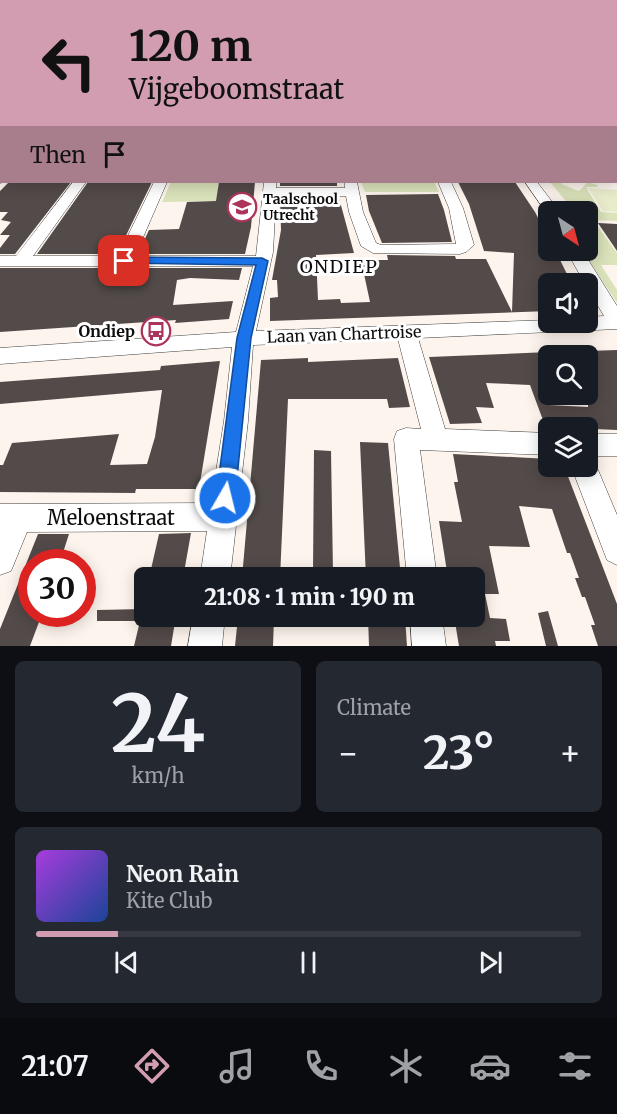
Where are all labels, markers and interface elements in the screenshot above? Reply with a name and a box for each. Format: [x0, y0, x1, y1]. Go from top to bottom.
text: 120 m [129, 20, 252, 72]
icon: left [30, 24, 108, 102]
text: Vijgeboomstraat [129, 72, 344, 106]
icon: arrive [98, 138, 131, 171]
text: Then [30, 141, 86, 169]
place label: Taalschool Utrecht [263, 190, 339, 224]
school or university icon: Taalschool Utrecht [226, 191, 258, 223]
north arrow [538, 201, 598, 261]
map controls [538, 201, 598, 477]
pin [98, 235, 149, 286]
icon: arrive [107, 244, 140, 277]
district label: ONDIEP [300, 255, 378, 278]
button: sound [538, 273, 598, 333]
bus stop icon: Ondiep [140, 315, 172, 347]
place label: Ondiep [78, 321, 135, 341]
street label: Laan van Chartroise [266, 321, 422, 347]
button: search [538, 345, 598, 405]
button: layers [538, 417, 598, 477]
position arrow [193, 466, 257, 530]
street label: Meloenstraat [47, 505, 175, 530]
speed limit sign: 30 [18, 549, 96, 627]
text: 21:08 · 1 min · 190 m [204, 583, 415, 611]
text: 24 [111, 675, 205, 773]
text: Climate [337, 695, 411, 720]
text: 23° [423, 725, 495, 781]
text: − [337, 733, 359, 774]
text: + [559, 733, 581, 774]
text: km/h [132, 763, 184, 788]
text: Neon Rain [126, 860, 239, 888]
text: Kite Club [126, 888, 212, 913]
icon: previous [110, 946, 143, 979]
icon: pause [292, 946, 325, 979]
icon: next [474, 946, 507, 979]
icon: directions [131, 1045, 173, 1087]
icon: music [216, 1045, 258, 1087]
icon: phone [300, 1045, 342, 1087]
icon: climate [385, 1045, 427, 1087]
icon: car [469, 1045, 511, 1087]
icon: filters [554, 1045, 596, 1087]
text: 21:07 [21, 1049, 89, 1083]

